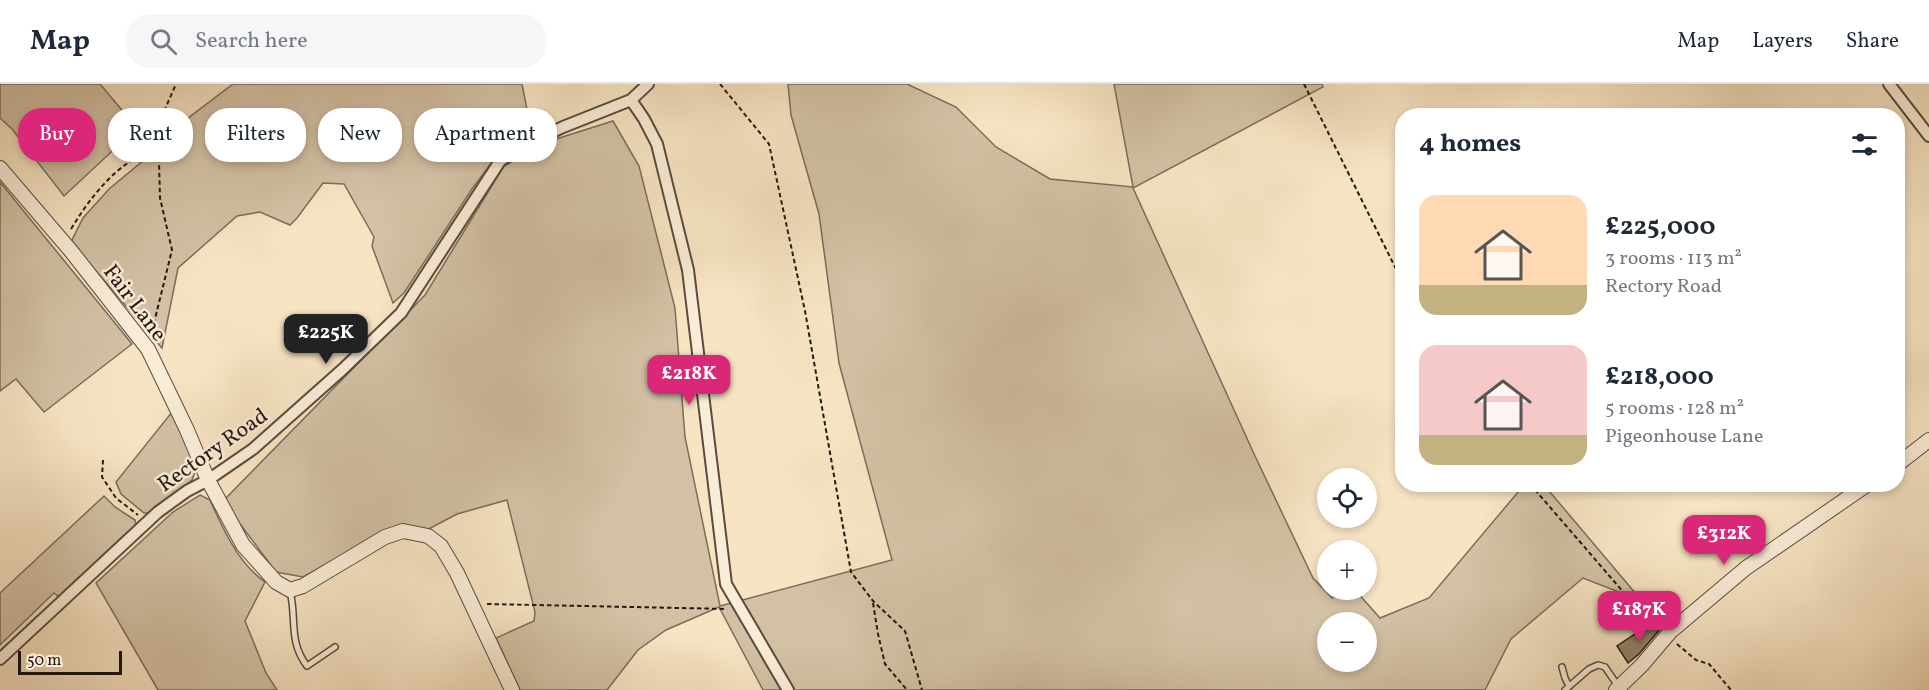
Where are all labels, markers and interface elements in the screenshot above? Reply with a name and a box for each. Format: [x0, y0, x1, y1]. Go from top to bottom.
search box [126, 14, 546, 68]
text: Map [30, 22, 90, 61]
icon: search [147, 25, 180, 58]
text: Search here [195, 26, 308, 57]
text: Map [1677, 27, 1719, 56]
text: Layers [1752, 27, 1813, 56]
text: Share [1846, 27, 1899, 56]
chip: Buy [18, 108, 96, 162]
chip: Rent [108, 108, 193, 162]
chip: Filters [205, 108, 306, 162]
chip: New [318, 108, 402, 162]
chip: Apartment [414, 108, 557, 162]
text: 4 homes [1419, 126, 1521, 162]
icon: filters [1848, 128, 1881, 161]
text: £225,000 [1605, 209, 1716, 245]
icon: home [1467, 219, 1539, 291]
text: 3 rooms · 113 m² [1605, 245, 1742, 273]
street label: Fair Lane [95, 259, 173, 348]
text: Rectory Road [1605, 273, 1722, 301]
pin: £225K [284, 314, 368, 365]
text: £225K [298, 319, 354, 347]
pin: £218K [647, 355, 731, 406]
text: £218,000 [1605, 359, 1714, 395]
text: £218K [661, 360, 717, 388]
icon: home [1467, 369, 1539, 441]
text: 5 rooms · 128 m² [1605, 395, 1744, 423]
street label: Rectory Road [152, 401, 275, 501]
text: Pigeonhouse Lane [1605, 423, 1763, 451]
map controls [1317, 468, 1377, 672]
button: locate [1317, 468, 1377, 528]
pin: £312K [1682, 515, 1766, 566]
text: £312K [1697, 520, 1751, 548]
button: + [1317, 540, 1377, 600]
pin: £187K [1597, 591, 1681, 642]
text: £187K [1612, 596, 1666, 624]
button: − [1317, 612, 1377, 672]
scale bar [18, 648, 122, 676]
text: 50 m [27, 650, 61, 672]

